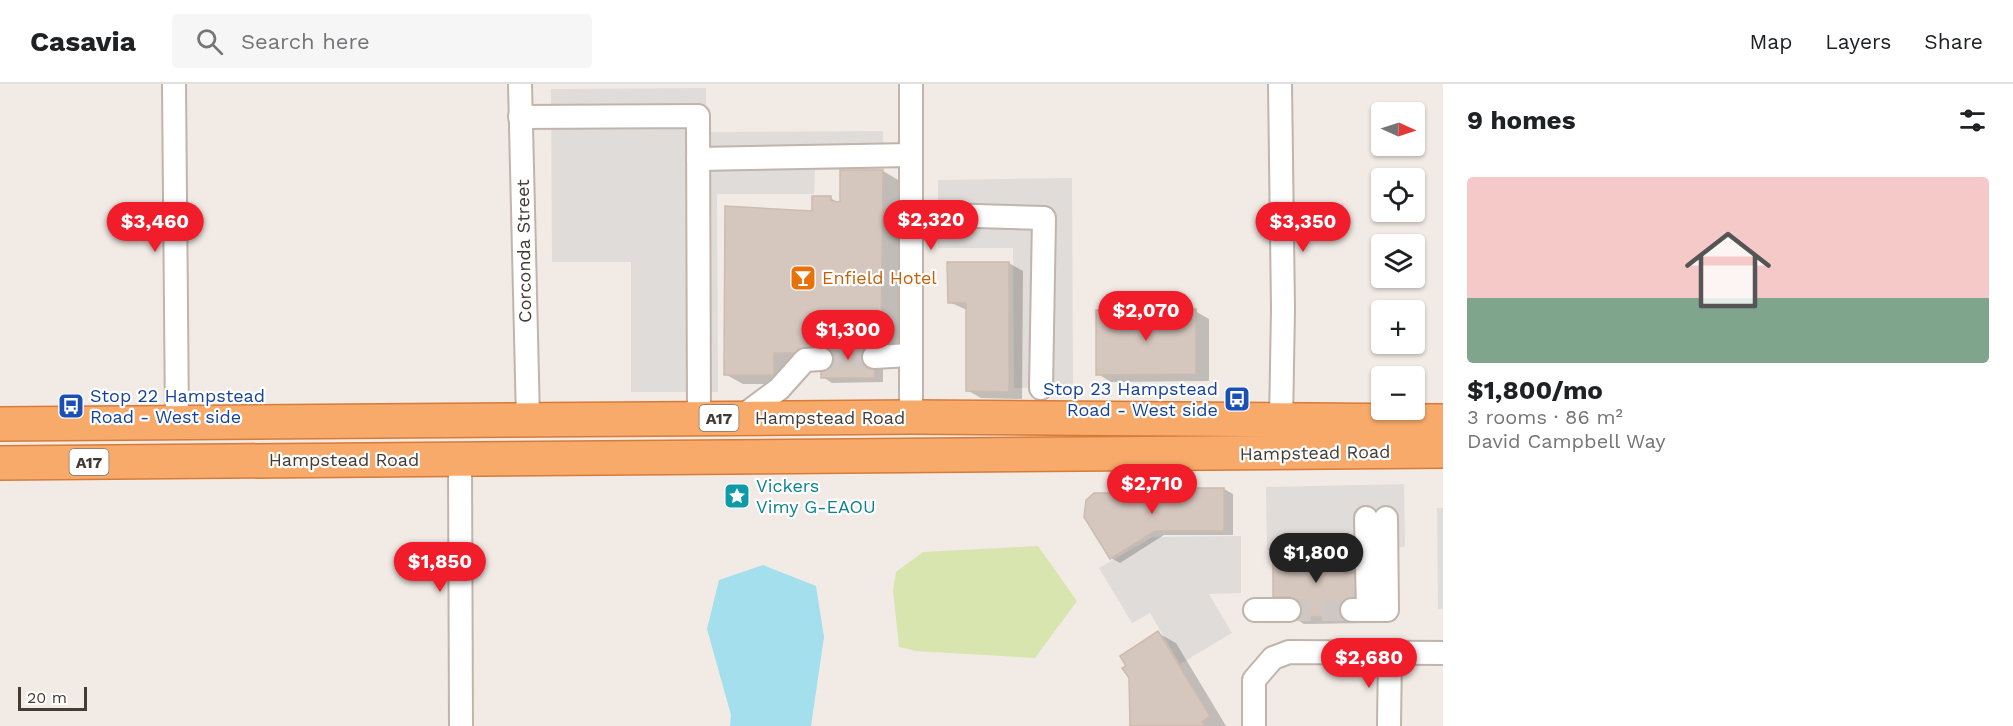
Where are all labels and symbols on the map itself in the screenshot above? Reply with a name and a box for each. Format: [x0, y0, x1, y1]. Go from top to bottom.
north arrow [1371, 102, 1425, 156]
street label: Corconda Street [512, 179, 535, 323]
pin: $2,320 [882, 200, 980, 251]
pin: $3,460 [106, 202, 204, 253]
pin: $3,350 [1254, 202, 1352, 253]
bar icon: Enfield Hotel [788, 263, 818, 293]
place label: Enfield Hotel [822, 267, 937, 288]
pin: $2,070 [1097, 291, 1195, 342]
pin: $1,300 [799, 310, 897, 361]
place label: Stop 23 Hampstead Road - West side [1043, 378, 1218, 420]
bus stop icon: Stop 23 Hampstead Road - West side [1222, 384, 1252, 414]
place label: Stop 22 Hampstead Road - West side [90, 385, 265, 427]
bus stop icon: Stop 22 Hampstead Road - West side [56, 391, 86, 421]
road number: A17 [700, 405, 738, 431]
street label: Hampstead Road [755, 407, 905, 428]
street label: Hampstead Road [1239, 441, 1391, 464]
road number: A17 [70, 449, 109, 475]
street label: Hampstead Road [269, 449, 419, 470]
pin: $2,710 [1103, 464, 1201, 515]
place label: Vickers Vimy G-EAOU [756, 475, 876, 517]
place icon: Vickers Vimy G-EAOU [722, 481, 752, 511]
pin: $1,800 [1267, 533, 1365, 584]
pin: $1,850 [391, 542, 489, 593]
pin: $2,680 [1320, 638, 1418, 689]
scale bar [18, 684, 87, 712]

